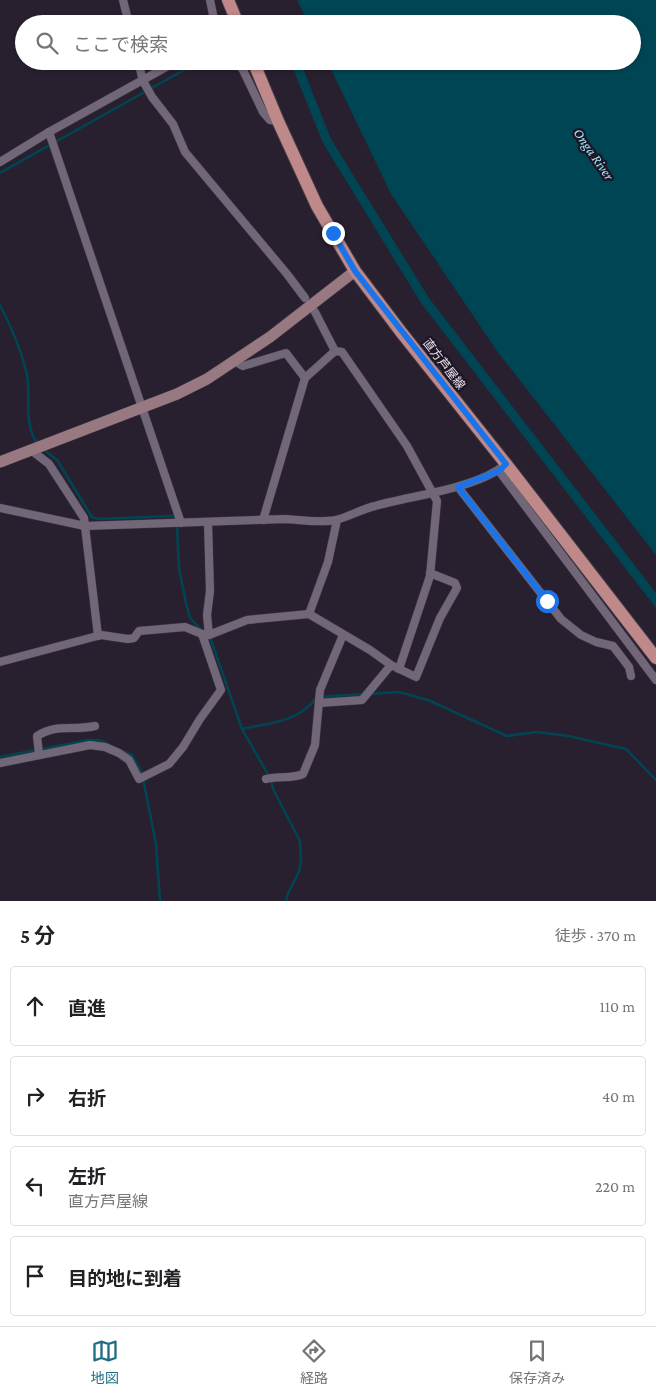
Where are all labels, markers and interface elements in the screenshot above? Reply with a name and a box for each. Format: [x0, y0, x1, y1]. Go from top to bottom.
search box [15, 15, 641, 70]
icon: search [33, 29, 61, 57]
text: ここで検索 [73, 34, 168, 55]
water label: Onga River [570, 125, 618, 184]
route end [322, 222, 345, 245]
street label: 直方芦屋線 [420, 336, 468, 392]
route start [536, 590, 559, 613]
text: 5 分 [20, 924, 55, 948]
text: 徒歩 · 370 m [555, 927, 636, 944]
icon: ahead [21, 992, 49, 1020]
text: 直進 [68, 998, 106, 1019]
text: 110 m [599, 998, 635, 1015]
icon: right [21, 1082, 49, 1110]
text: 右折 [68, 1088, 106, 1109]
text: 40 m [602, 1088, 635, 1105]
text: 左折 [68, 1166, 106, 1187]
icon: left [21, 1172, 49, 1200]
text: 220 m [595, 1178, 635, 1195]
text: 直方芦屋線 [68, 1193, 148, 1210]
icon: arrive [21, 1262, 49, 1290]
text: 目的地に到着 [68, 1268, 182, 1289]
tab: 地図 [91, 1337, 119, 1387]
tab: 経路 [300, 1337, 328, 1387]
tab: 保存済み [509, 1337, 565, 1387]

